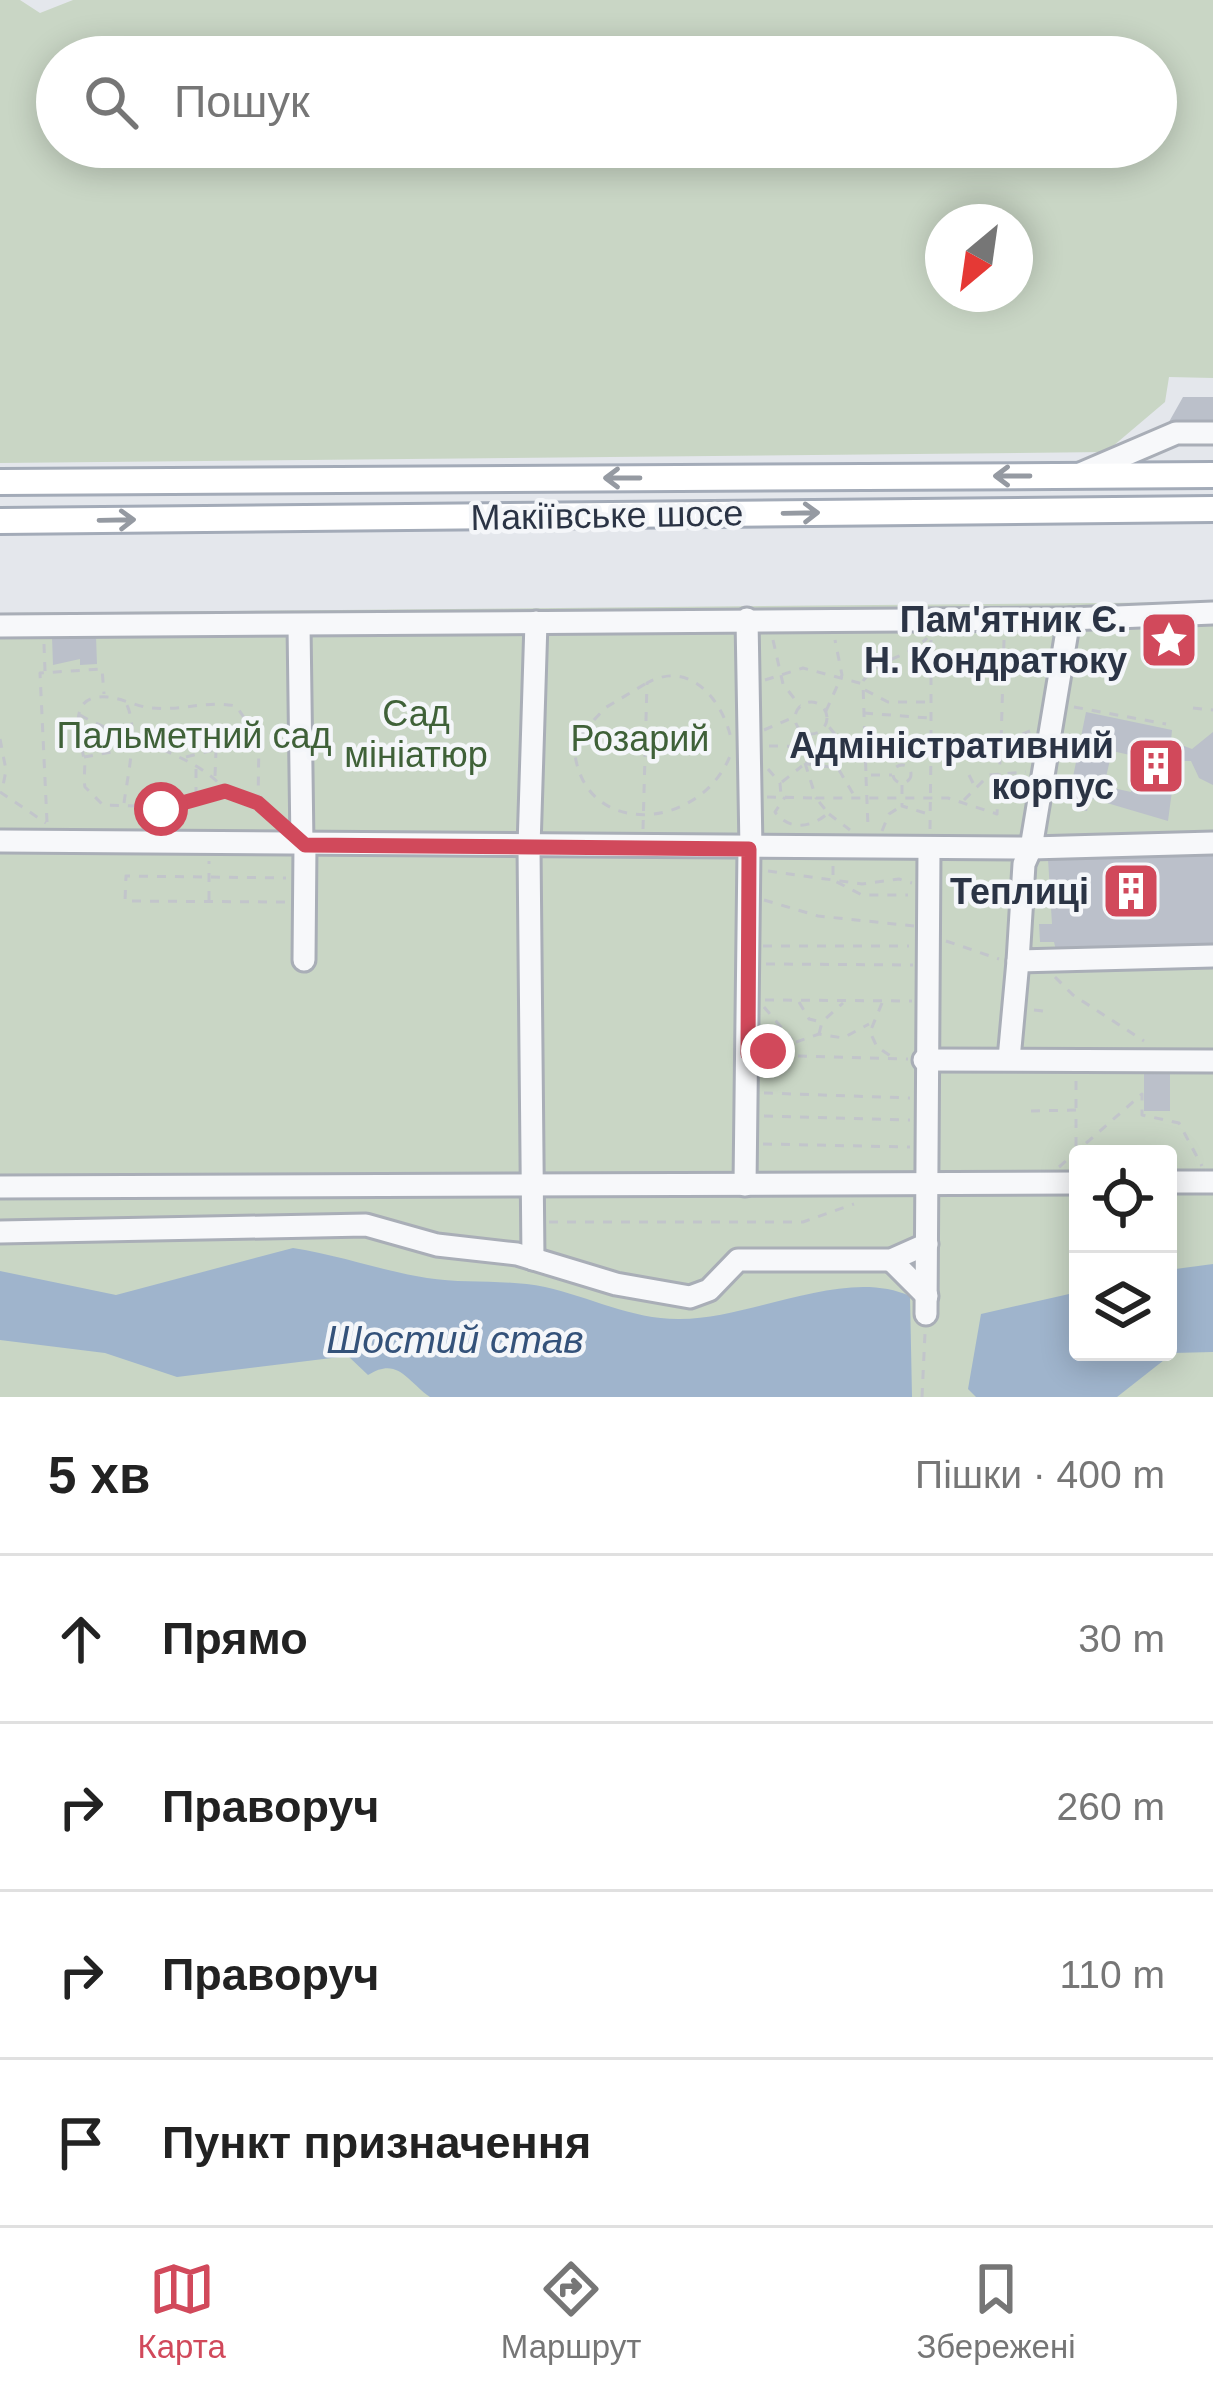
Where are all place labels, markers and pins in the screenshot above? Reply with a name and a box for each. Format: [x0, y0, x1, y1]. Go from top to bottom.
place label: Пам'ятник Є. Н. Кондратюку [864, 599, 1127, 681]
place icon: Пам'ятник Є. Н. Кондратюку [1138, 609, 1200, 671]
place label: Адміністративний корпус [789, 725, 1114, 807]
building icon: Адміністративний корпус [1125, 735, 1187, 797]
building icon: Теплиці [1100, 860, 1162, 922]
place label: Теплиці [950, 871, 1089, 912]

